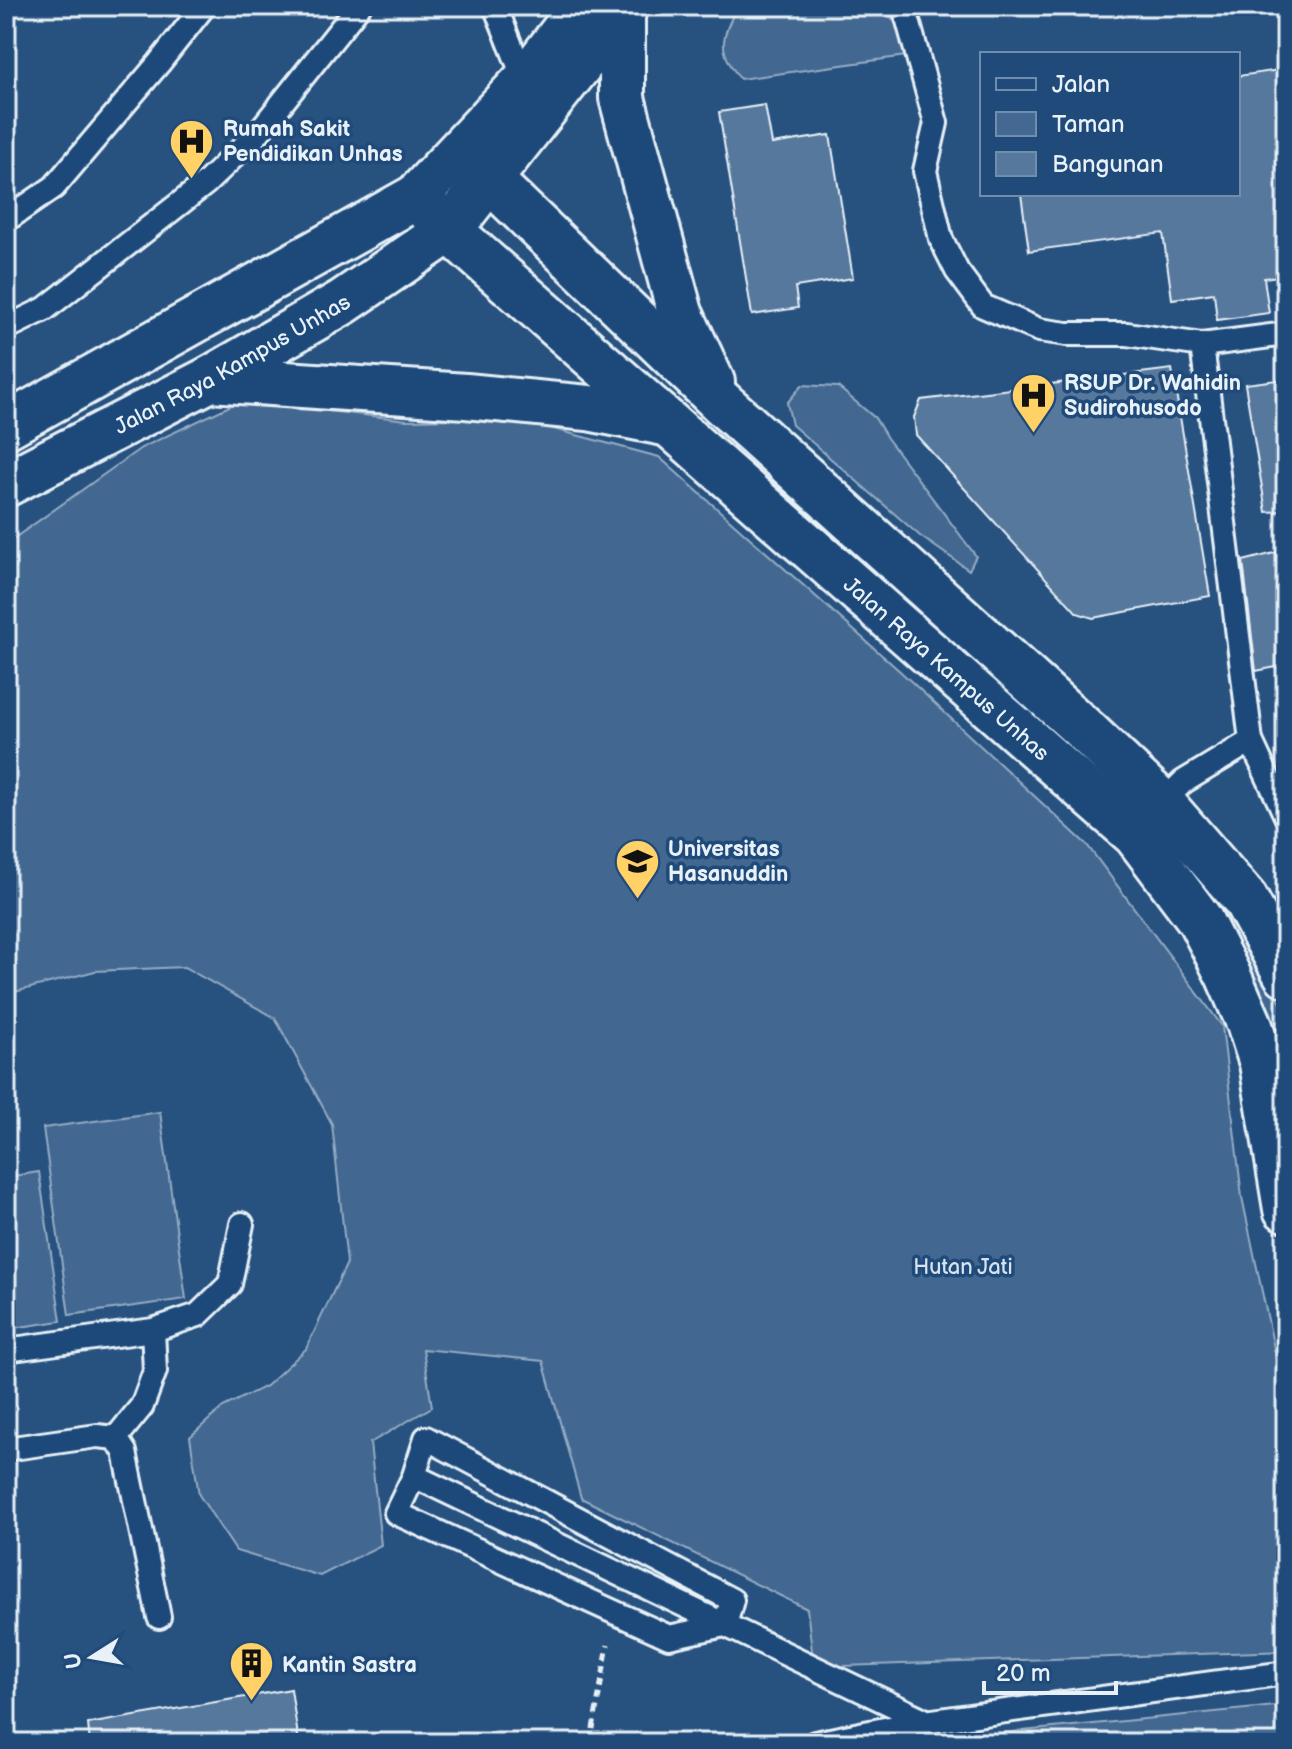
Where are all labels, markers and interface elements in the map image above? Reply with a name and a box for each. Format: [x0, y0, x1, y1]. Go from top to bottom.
legend [980, 52, 1240, 196]
text: Jalan [1052, 70, 1110, 99]
text: Taman [1052, 110, 1124, 139]
place label: Rumah Sakit Pendidikan Unhas [223, 116, 403, 168]
hospital icon: Rumah Sakit Pendidikan Unhas [168, 117, 216, 180]
text: Bangunan [1052, 150, 1163, 179]
street label: Jalan Raya Kampus Unhas [110, 289, 356, 441]
place label: RSUP Dr. Wahidin Sudirohusodo [1064, 370, 1241, 422]
hospital icon: RSUP Dr. Wahidin Sudirohusodo [1009, 371, 1057, 434]
street label: Jalan Raya Kampus Unhas [837, 572, 1054, 767]
place label: Universitas Hasanuddin [668, 836, 788, 888]
school or university icon: Universitas Hasanuddin [613, 837, 661, 900]
park label: Hutan Jati [913, 1254, 1013, 1281]
north arrow [52, 1617, 132, 1697]
building icon: Kantin Sastra [227, 1640, 275, 1703]
scale bar [984, 1645, 1116, 1695]
text: U [59, 1650, 89, 1671]
place label: Kantin Sastra [282, 1652, 417, 1679]
text: 20 m [996, 1659, 1051, 1688]

